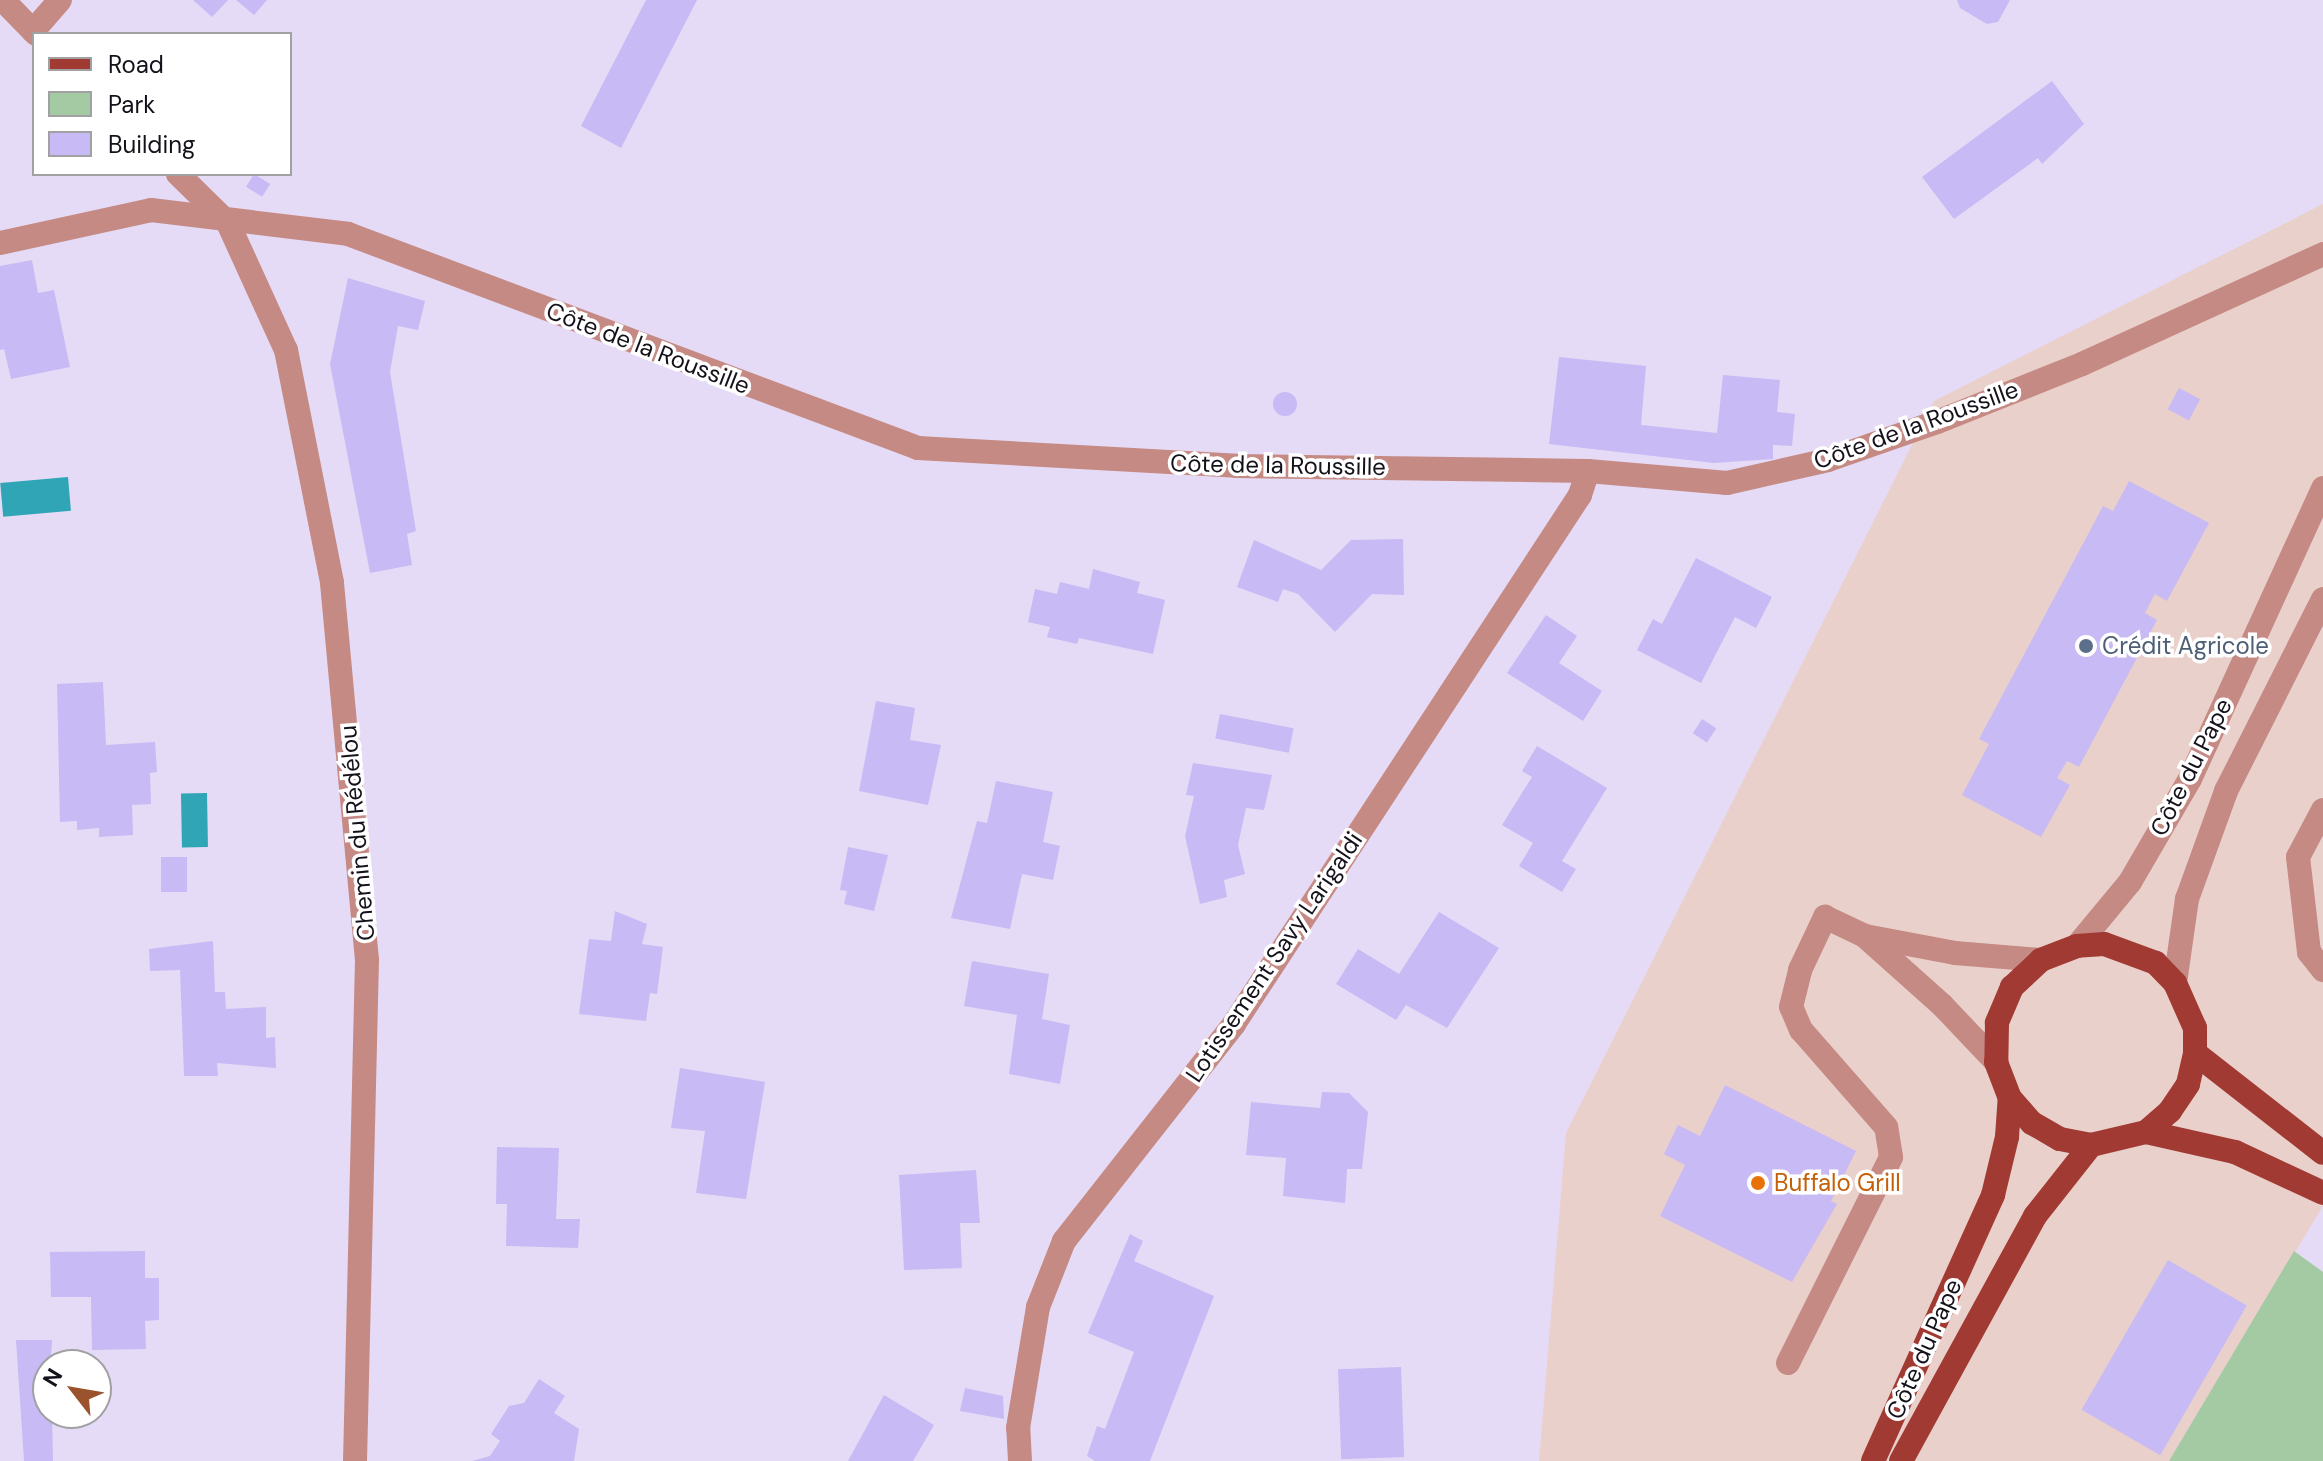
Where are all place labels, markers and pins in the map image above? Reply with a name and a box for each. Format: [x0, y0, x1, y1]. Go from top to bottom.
place label: Crédit Agricole [2102, 632, 2269, 660]
marker: Crédit Agricole [2077, 637, 2095, 655]
place label: Buffalo Grill [1774, 1169, 1901, 1197]
marker: Buffalo Grill [1749, 1174, 1767, 1192]

